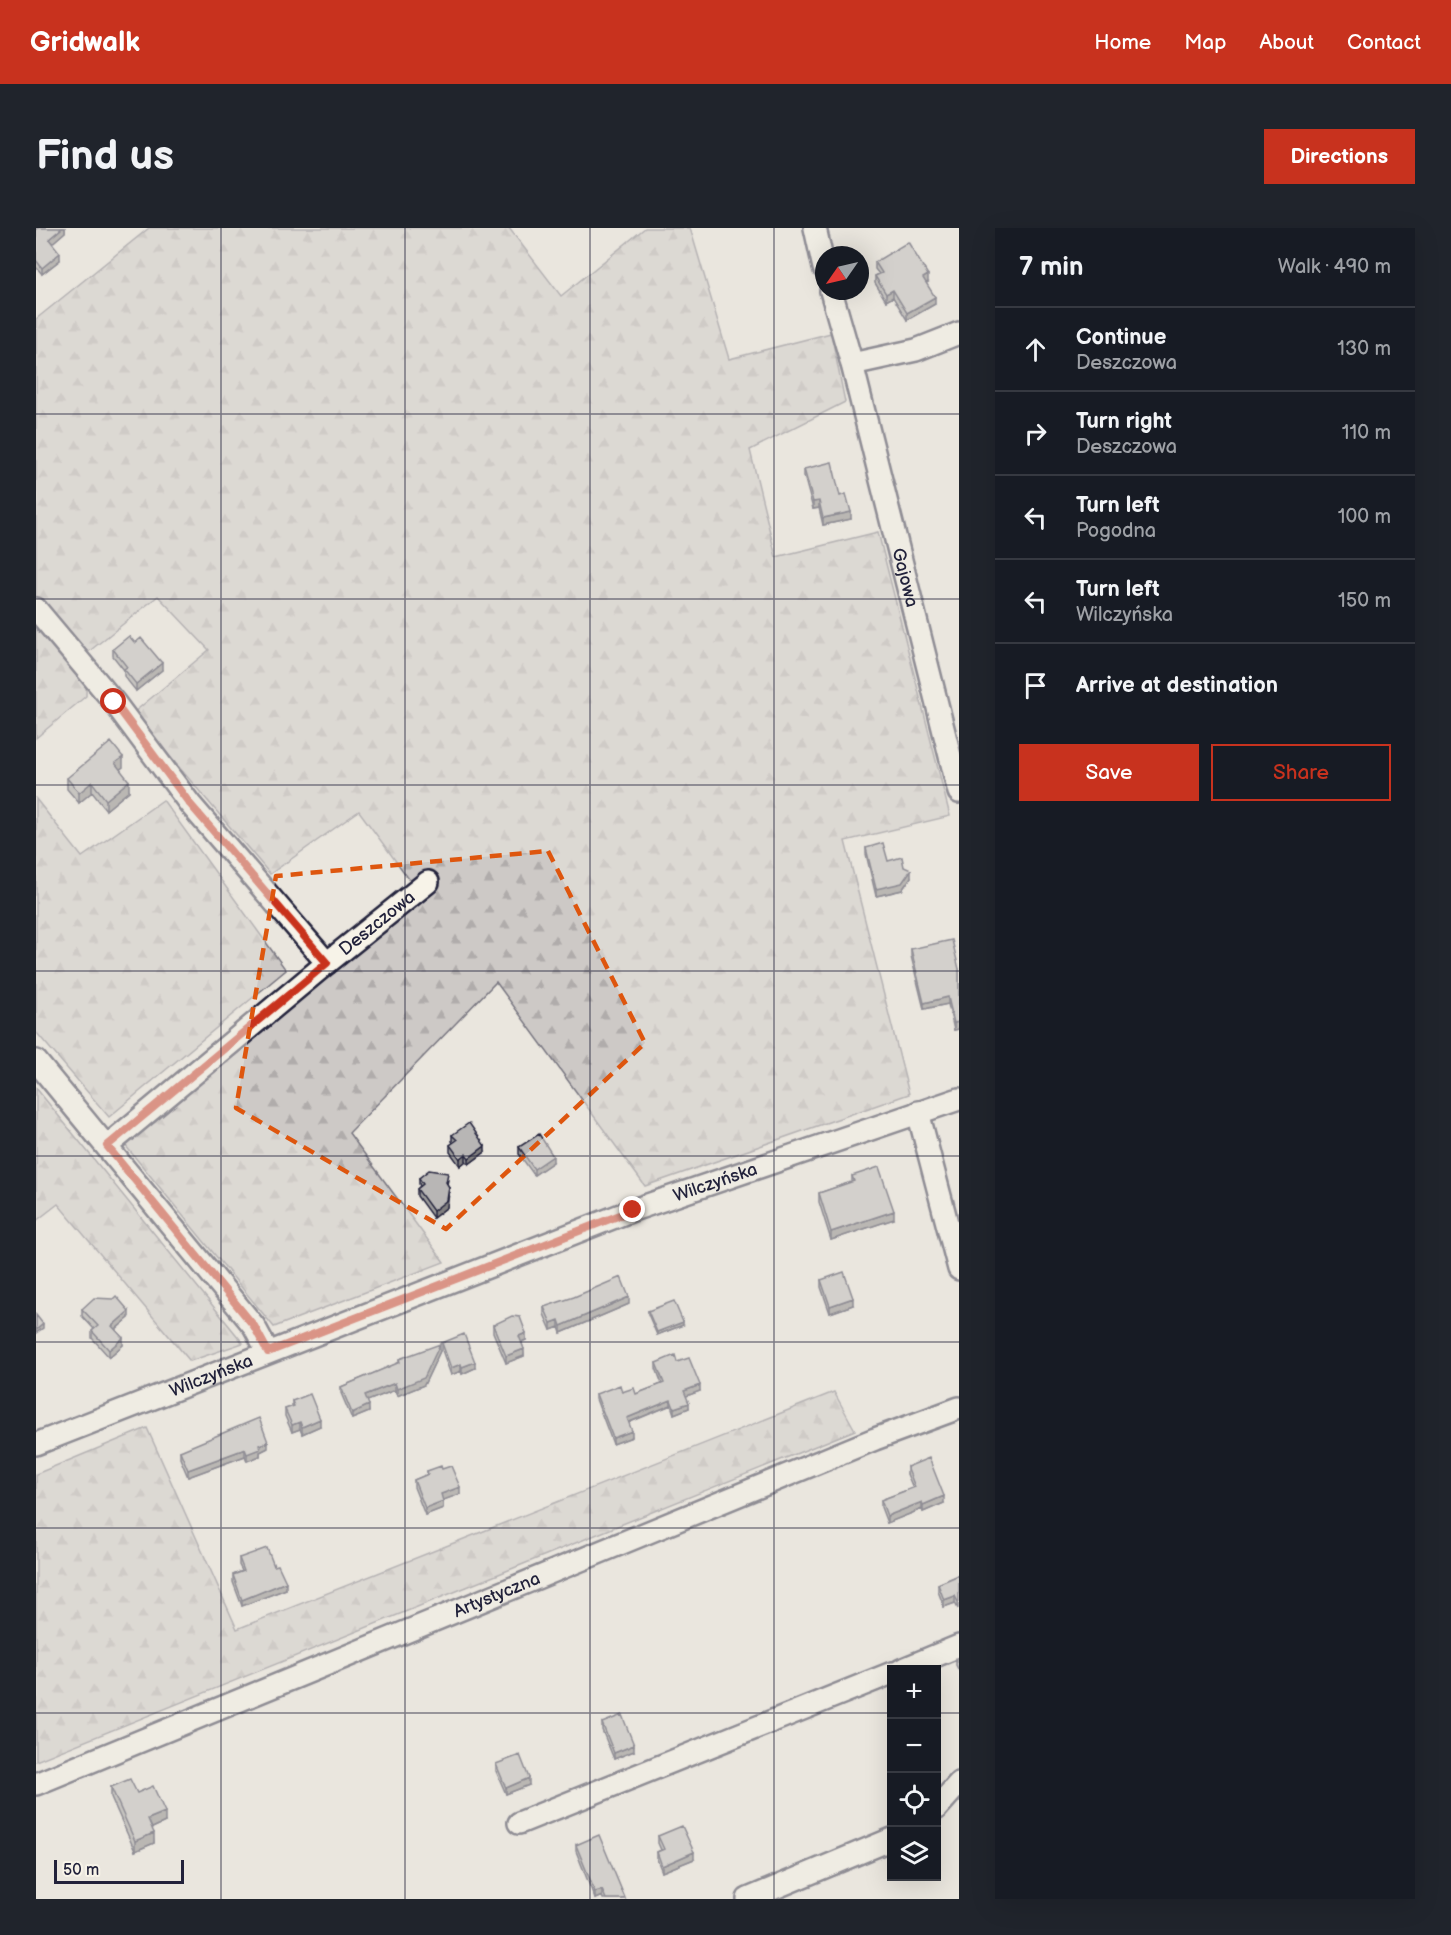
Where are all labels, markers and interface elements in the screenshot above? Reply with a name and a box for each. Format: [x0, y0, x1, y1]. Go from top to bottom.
text: Gridwalk [30, 26, 140, 59]
text: Home [1094, 30, 1151, 55]
text: Map [1184, 30, 1226, 55]
text: About [1259, 30, 1314, 55]
text: Contact [1347, 30, 1421, 55]
button: Directions [1264, 129, 1415, 184]
text: Find us [36, 131, 174, 182]
north arrow [815, 246, 869, 300]
text: 7 min [1019, 252, 1083, 283]
text: Walk · 490 m [1278, 255, 1391, 279]
text: Continue [1076, 324, 1166, 351]
icon: ahead [1019, 333, 1052, 366]
text: 130 m [1337, 337, 1391, 361]
text: Deszczowa [1076, 351, 1177, 375]
text: Turn right [1076, 408, 1172, 435]
icon: right [1019, 417, 1052, 450]
text: 110 m [1342, 421, 1391, 445]
text: Deszczowa [1076, 435, 1177, 459]
text: Turn left [1076, 492, 1160, 519]
icon: left [1019, 501, 1052, 534]
text: 100 m [1338, 505, 1391, 529]
text: Pogodna [1076, 519, 1156, 543]
street label: Gajowa [887, 546, 922, 609]
text: Turn left [1076, 576, 1160, 603]
icon: left [1019, 585, 1052, 618]
text: 150 m [1338, 589, 1391, 613]
text: Wilczyńska [1076, 603, 1173, 627]
icon: arrive [1019, 669, 1052, 702]
text: Arrive at destination [1076, 672, 1278, 699]
route start [100, 688, 126, 714]
button: Save [1019, 744, 1199, 801]
button: Share [1211, 744, 1391, 801]
street label: Deszczowa [335, 887, 419, 960]
street label: Wilczyńska [671, 1158, 760, 1207]
route end [619, 1196, 645, 1222]
street label: Wilczyńska [167, 1350, 256, 1402]
street label: Artystyczna [450, 1568, 543, 1622]
map controls [887, 1665, 941, 1881]
button: + [887, 1665, 941, 1719]
button: − [887, 1719, 941, 1773]
button: locate [887, 1773, 941, 1827]
button: layers [887, 1827, 941, 1881]
scale bar [54, 1857, 184, 1884]
text: 50 m [63, 1861, 99, 1880]

